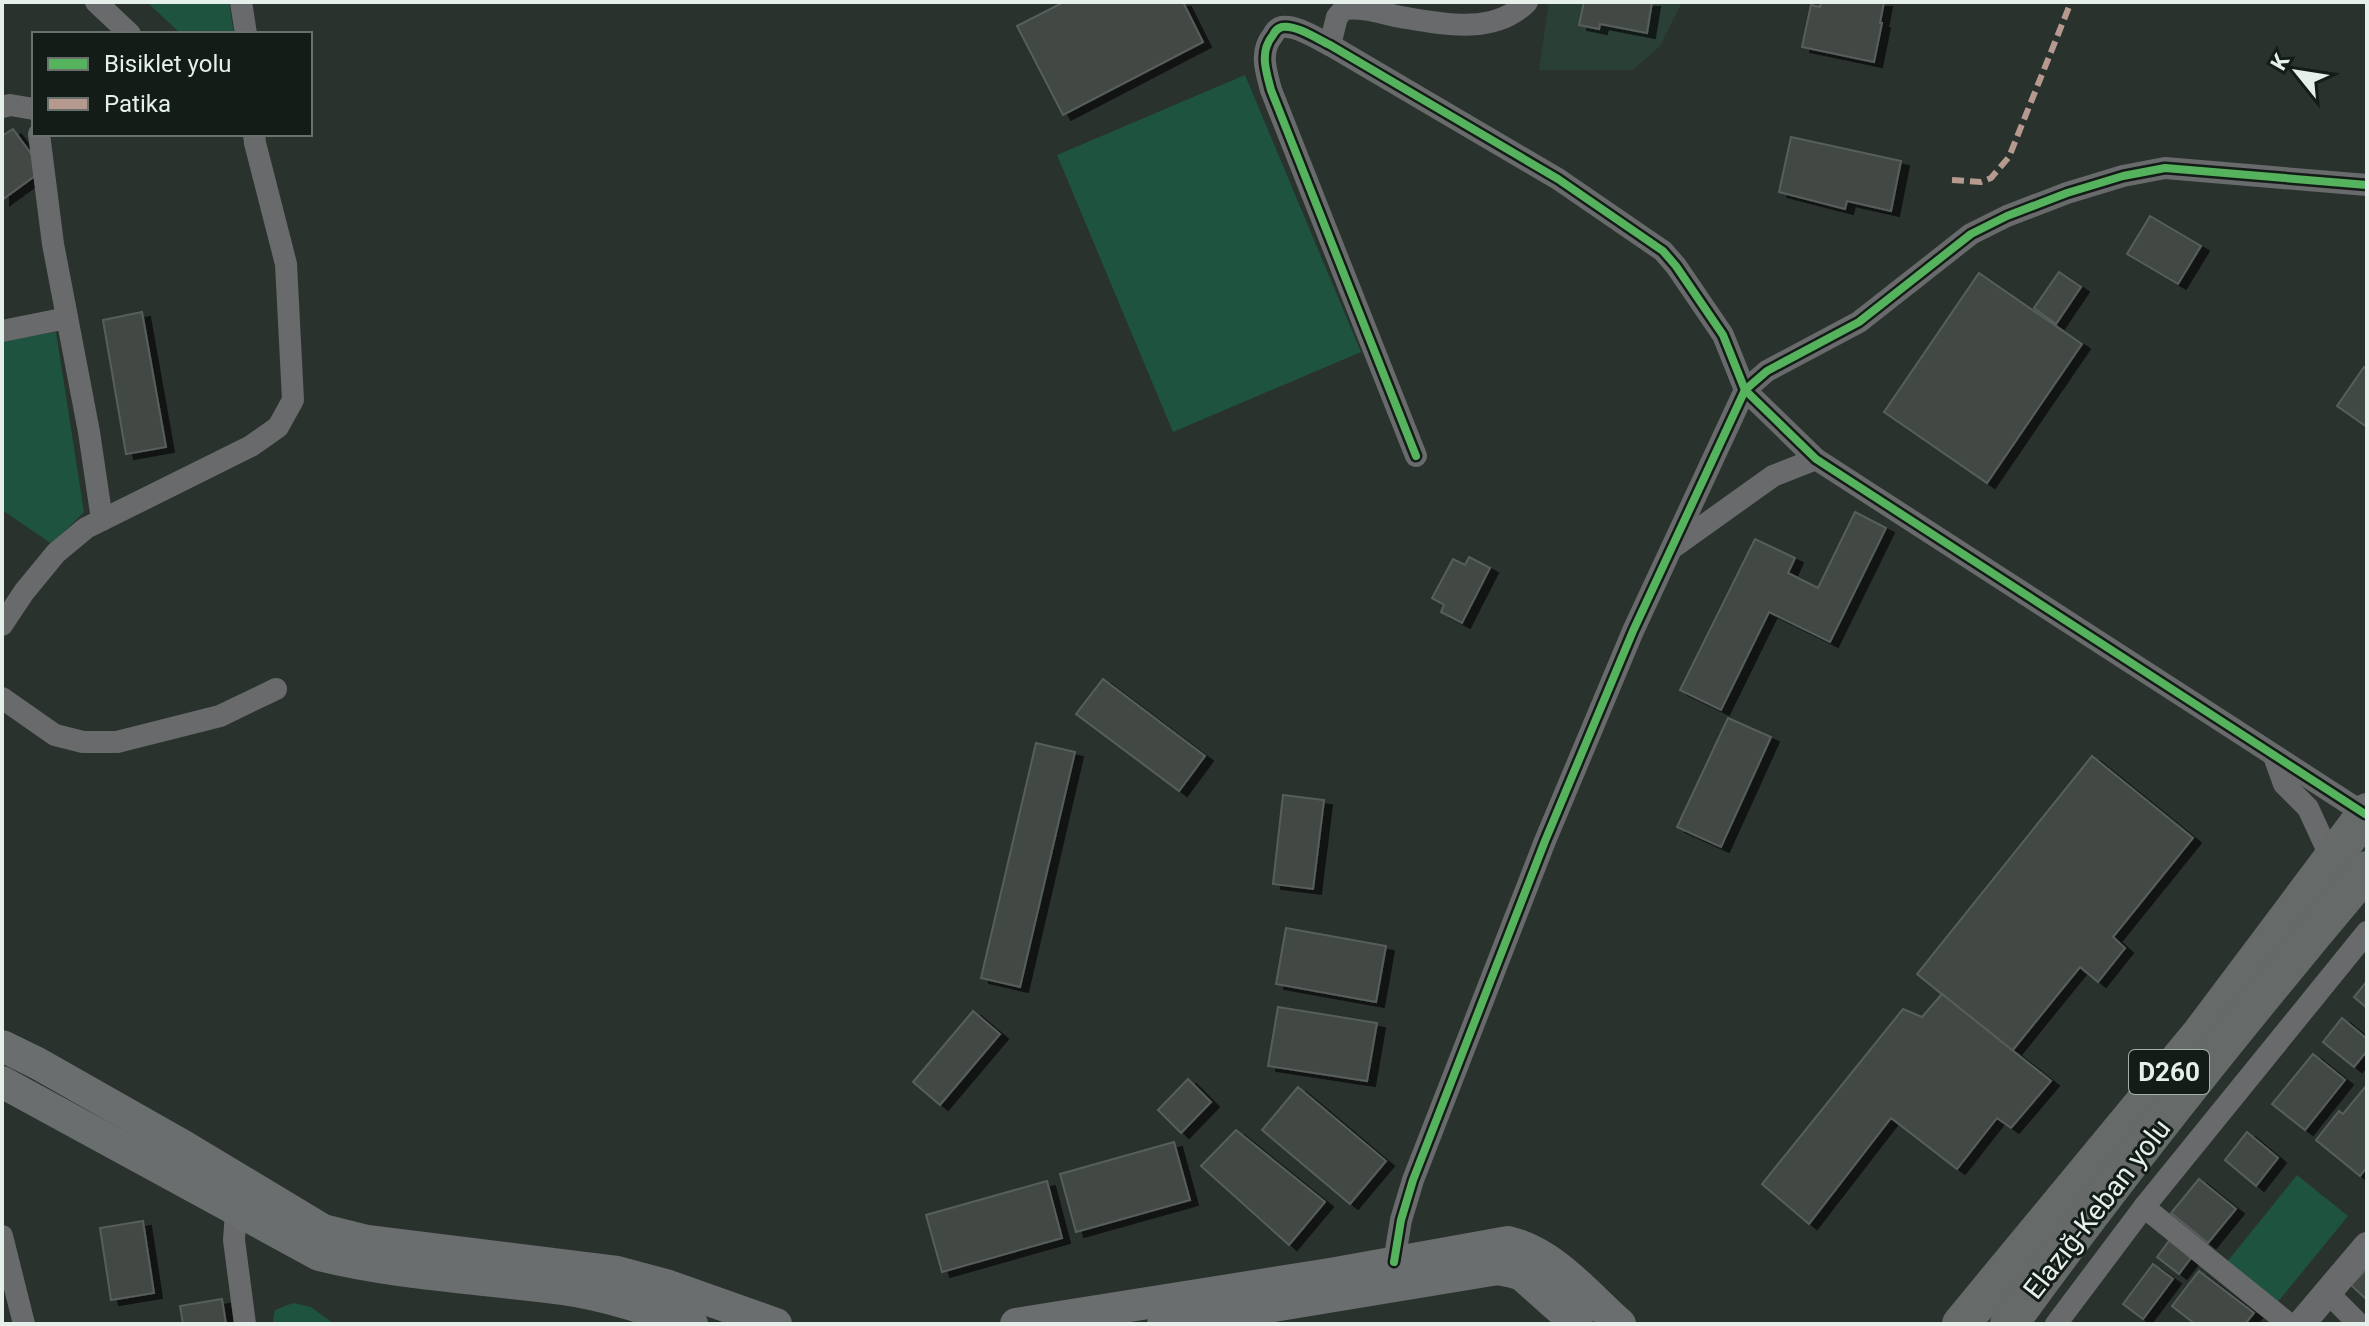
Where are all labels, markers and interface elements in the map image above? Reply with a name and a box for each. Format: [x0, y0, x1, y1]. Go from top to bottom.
legend [32, 32, 312, 136]
north arrow [2257, 32, 2337, 112]
text: K [2266, 49, 2295, 75]
text: Bisiklet yolu [104, 50, 231, 78]
text: Patika [104, 90, 171, 118]
road number: D260 [2129, 1050, 2209, 1094]
street label: Elazığ-Keban yolu [2017, 1113, 2177, 1305]

